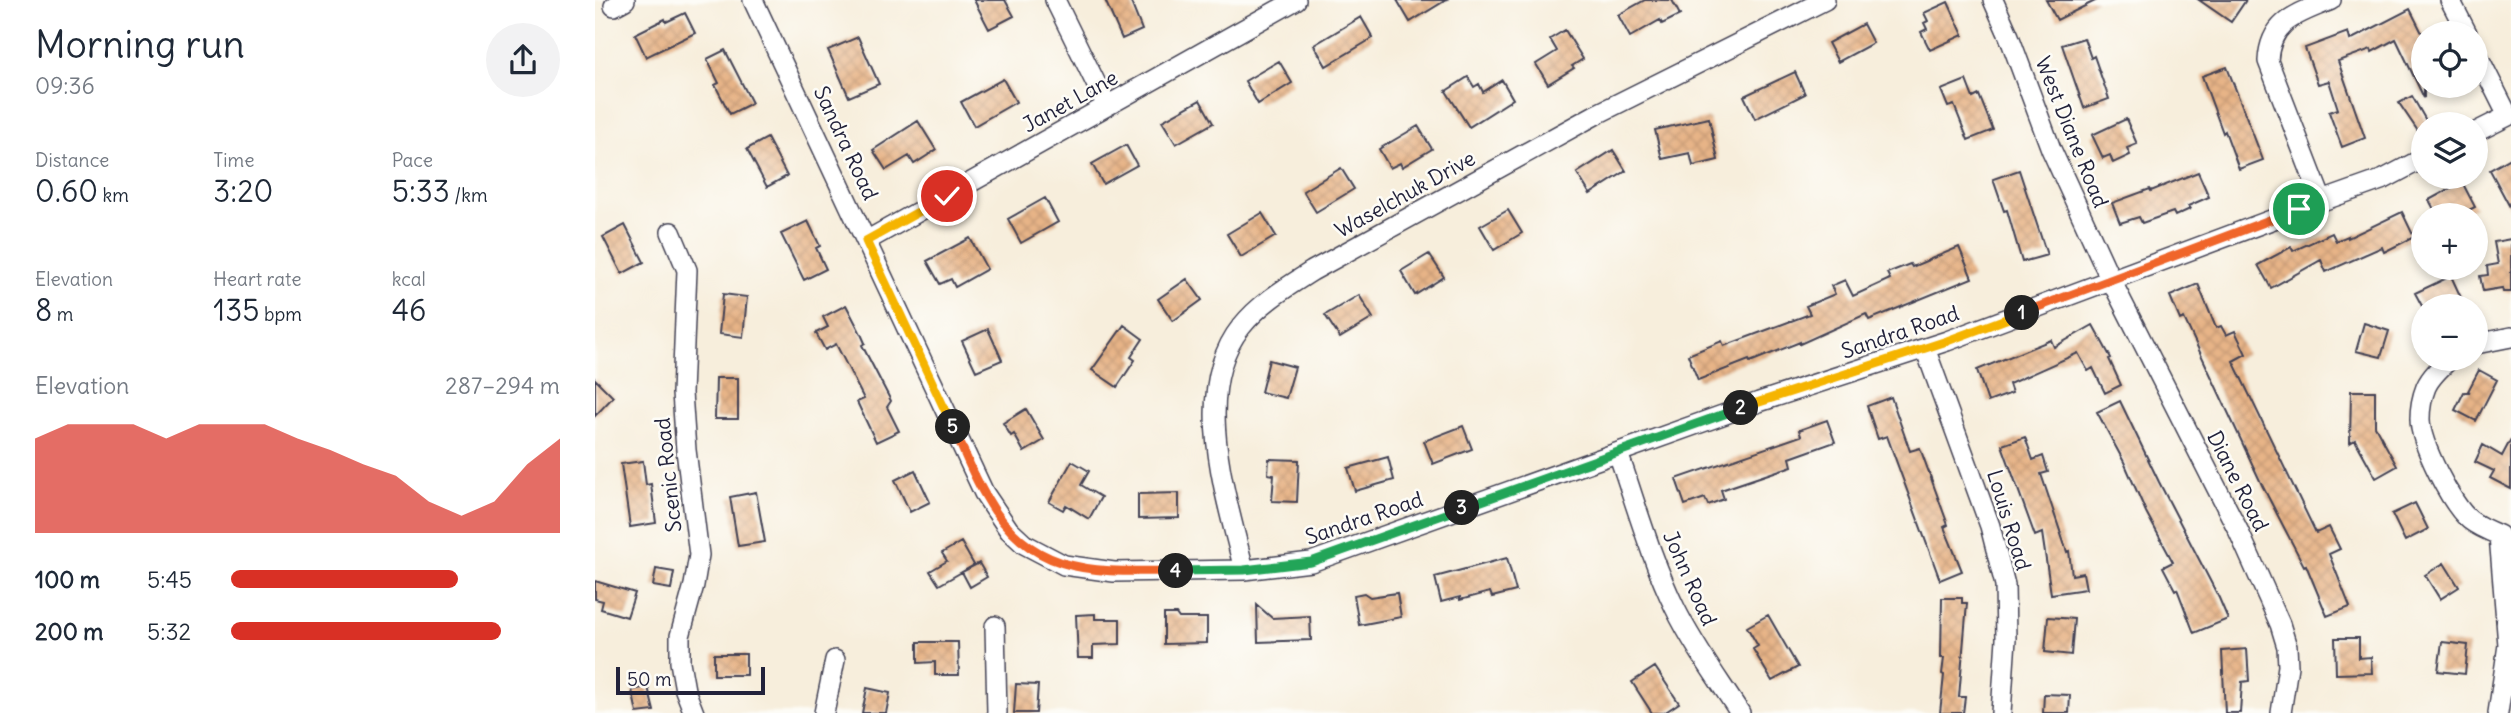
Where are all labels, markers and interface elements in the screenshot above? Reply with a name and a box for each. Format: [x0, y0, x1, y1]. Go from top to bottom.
text: Morning run [35, 21, 245, 68]
map controls [2411, 21, 2488, 371]
button: locate [2411, 21, 2488, 98]
button: share [486, 23, 560, 97]
street label: West Diane Road [2029, 53, 2115, 211]
street label: Janet Lane [1018, 64, 1122, 138]
text: 09:36 [35, 71, 95, 100]
street label: Sandra Road [808, 82, 884, 204]
button: layers [2411, 112, 2488, 189]
street label: Waselchuk Drive [1330, 144, 1480, 244]
text: Distance [35, 148, 109, 172]
text: Time [213, 148, 254, 172]
text: Pace [392, 148, 433, 172]
pin [917, 166, 977, 226]
text: 0.60 [35, 172, 98, 210]
text: 3:20 [213, 172, 273, 210]
text: 5:33 [392, 172, 450, 210]
icon: check [928, 177, 966, 215]
pin [2269, 179, 2329, 239]
text: km [98, 183, 129, 207]
text: /km [450, 183, 488, 207]
icon: arrive [2280, 190, 2318, 228]
button: + [2411, 203, 2488, 280]
text: Elevation [35, 267, 113, 291]
text: Heart rate [213, 267, 301, 291]
text: kcal [392, 267, 426, 291]
text: 8 [35, 291, 52, 329]
text: 135 [213, 291, 260, 329]
text: 46 [392, 291, 426, 329]
button: − [2411, 294, 2488, 371]
pin: 1 [2005, 296, 2039, 330]
street label: Sandra Road [1838, 299, 1962, 365]
text: 1 [2018, 300, 2025, 324]
text: m [52, 302, 73, 326]
text: bpm [260, 302, 302, 326]
text: Elevation [35, 371, 129, 400]
text: 287–294 m [445, 371, 560, 400]
pin: 2 [1723, 390, 1759, 426]
text: 2 [1735, 395, 1746, 419]
pin: 5 [935, 410, 971, 444]
text: 5 [947, 414, 958, 438]
street label: Scenic Road [649, 416, 687, 534]
street label: Diane Road [2201, 426, 2275, 536]
street label: Louis Road [1981, 466, 2037, 574]
street label: Sandra Road [1302, 485, 1426, 551]
pin: 3 [1445, 490, 1479, 526]
text: 3 [1456, 495, 1467, 519]
street label: John Road [1657, 526, 1723, 630]
pin: 4 [1159, 554, 1193, 588]
text: 4 [1170, 558, 1181, 582]
text: 100 m [35, 565, 100, 594]
text: 5:45 [147, 565, 192, 594]
text: 200 m [35, 617, 104, 646]
text: 5:32 [147, 617, 191, 646]
scale bar [616, 664, 765, 696]
text: 50 m [627, 667, 672, 691]

